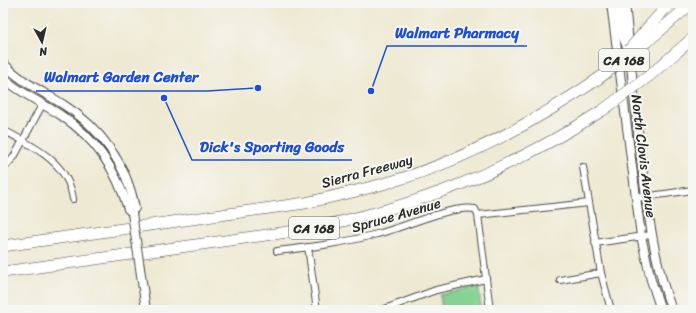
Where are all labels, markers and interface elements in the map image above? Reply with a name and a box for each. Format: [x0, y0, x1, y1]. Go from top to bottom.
callout: Walmart Pharmacy [387, 19, 527, 46]
text: Walmart Pharmacy [395, 20, 519, 46]
north arrow [22, 22, 62, 62]
text: N [38, 41, 49, 61]
road number: CA 168 [599, 49, 649, 71]
callout: Walmart Garden Center [36, 64, 207, 91]
text: Walmart Garden Center [44, 64, 200, 90]
street label: North Clovis Avenue [624, 93, 663, 219]
callout: Dick's Sporting Goods [192, 133, 352, 160]
text: Dick's Sporting Goods [200, 134, 345, 160]
street label: Sierra Freeway [319, 147, 416, 196]
street label: Spruce Avenue [348, 191, 444, 240]
road number: CA 168 [289, 217, 339, 239]

